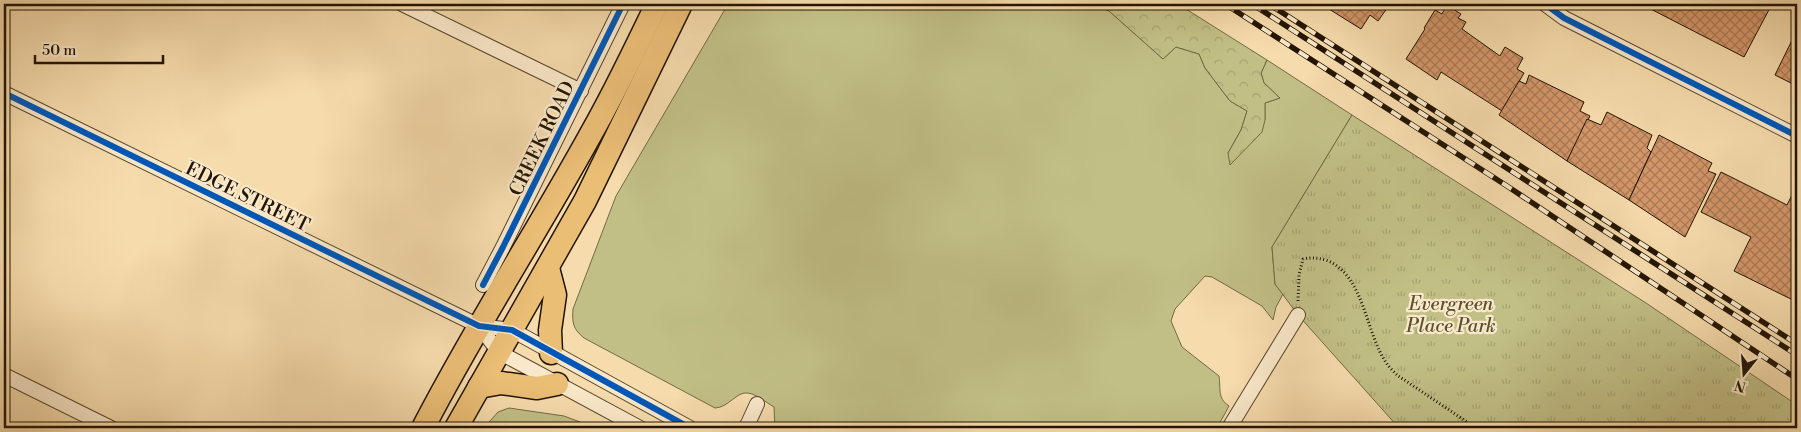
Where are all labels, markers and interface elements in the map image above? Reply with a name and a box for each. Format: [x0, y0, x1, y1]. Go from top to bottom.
scale bar [35, 32, 162, 64]
text: 50 m [42, 41, 76, 60]
street label: CREEK ROAD [504, 77, 580, 200]
street label: EDGE STREET [181, 156, 314, 237]
park label: Evergreen Place Park [1405, 292, 1496, 338]
north arrow [1718, 350, 1768, 400]
text: N [1733, 375, 1748, 396]

